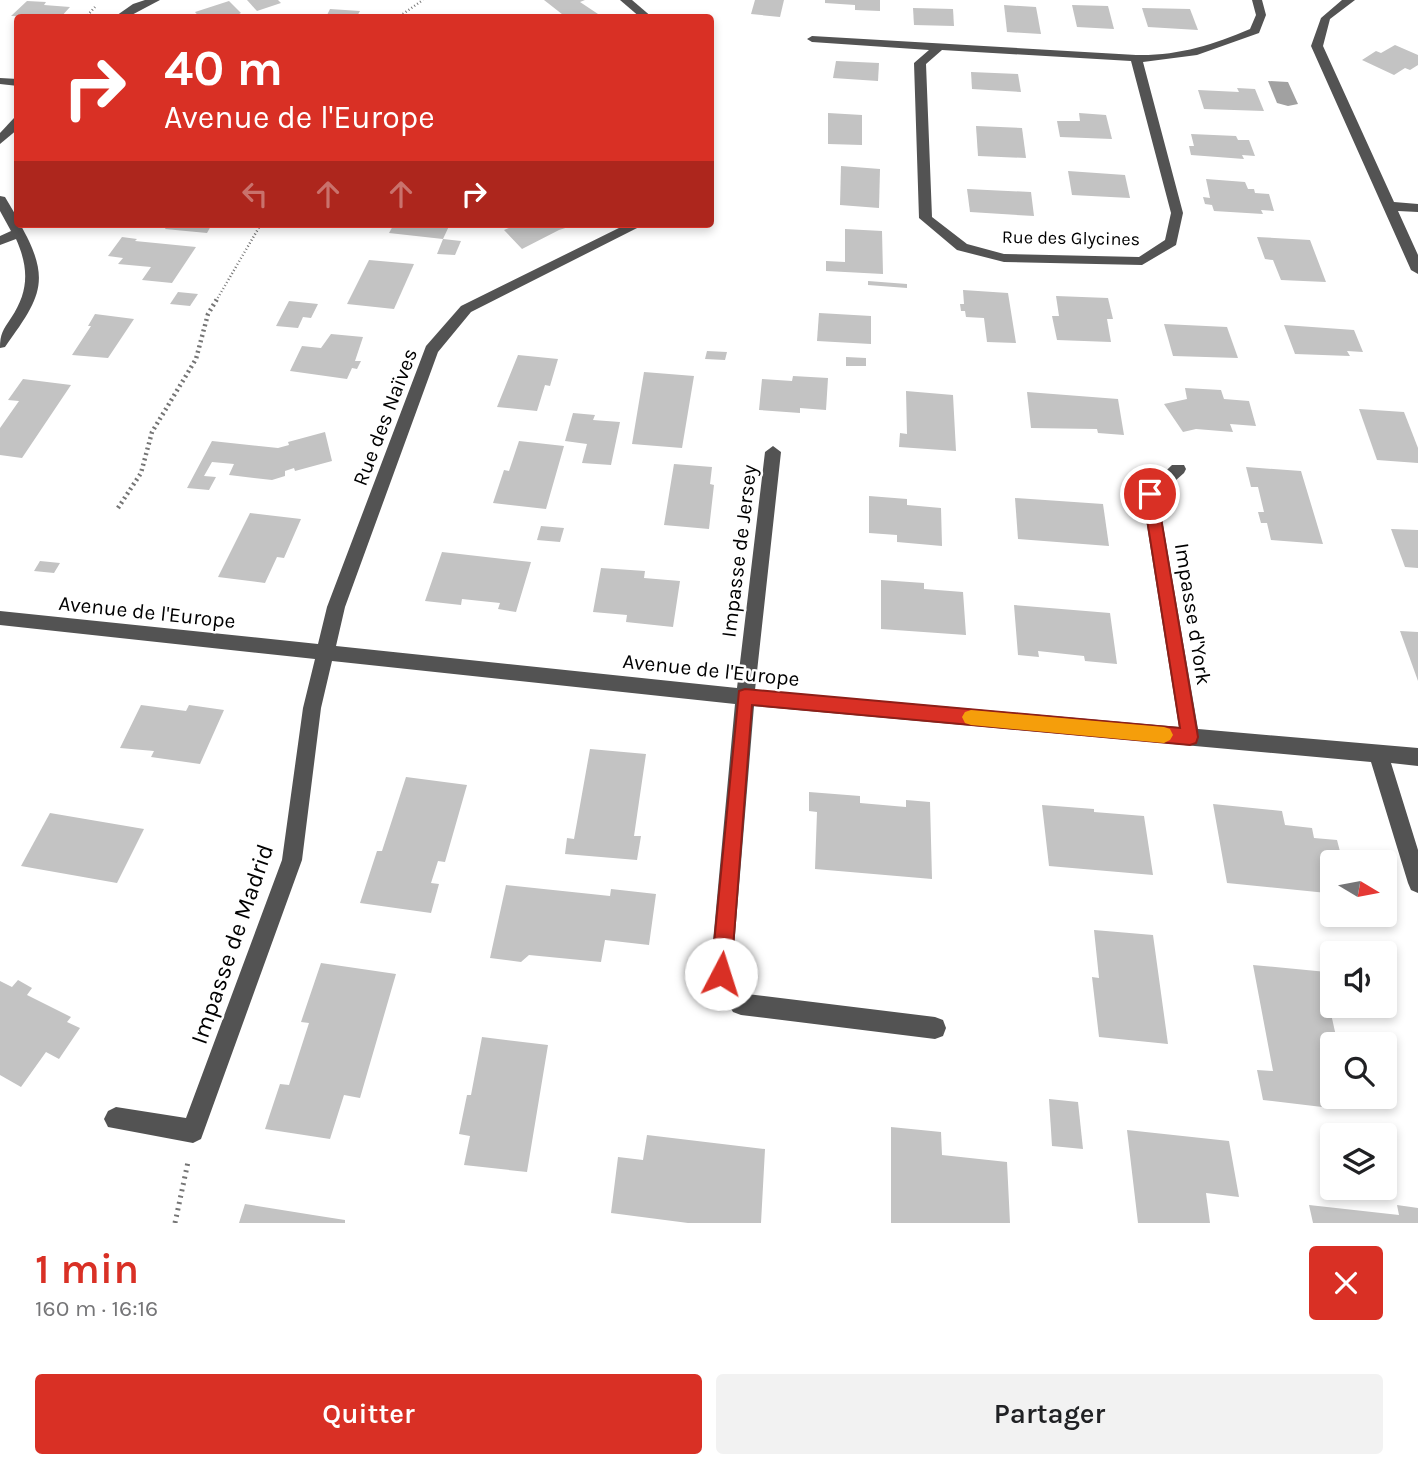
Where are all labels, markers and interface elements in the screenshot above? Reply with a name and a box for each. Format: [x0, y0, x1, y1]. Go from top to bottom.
text: 40 m [164, 40, 283, 97]
icon: right [49, 42, 140, 133]
text: Avenue de l'Europe [164, 99, 435, 136]
icon: left [236, 175, 274, 213]
icon: ahead [309, 175, 347, 213]
icon: ahead [382, 175, 420, 213]
icon: right [455, 175, 493, 213]
street label: Rue des Glycines [1002, 226, 1140, 250]
street label: Rue des Naïves [348, 345, 422, 489]
street label: Impasse de Jersey [716, 463, 762, 639]
pin [1120, 464, 1180, 524]
icon: arrive [1131, 475, 1169, 513]
street label: Impasse d'York [1170, 541, 1216, 687]
street label: Avenue de l'Europe [57, 591, 237, 633]
street label: Avenue de l'Europe [621, 649, 801, 691]
street label: Impasse de Madrid [185, 840, 279, 1048]
north arrow [1320, 850, 1396, 928]
map controls [1320, 850, 1397, 1200]
position arrow [684, 937, 758, 1011]
button: sound [1320, 941, 1397, 1018]
button: search [1320, 1032, 1397, 1109]
button: layers [1320, 1123, 1397, 1200]
text: 1 min [35, 1244, 139, 1294]
button: close [1309, 1246, 1383, 1320]
text: 160 m · 16:16 [35, 1295, 158, 1322]
button: Quitter [35, 1374, 702, 1454]
button: Partager [716, 1374, 1383, 1454]

